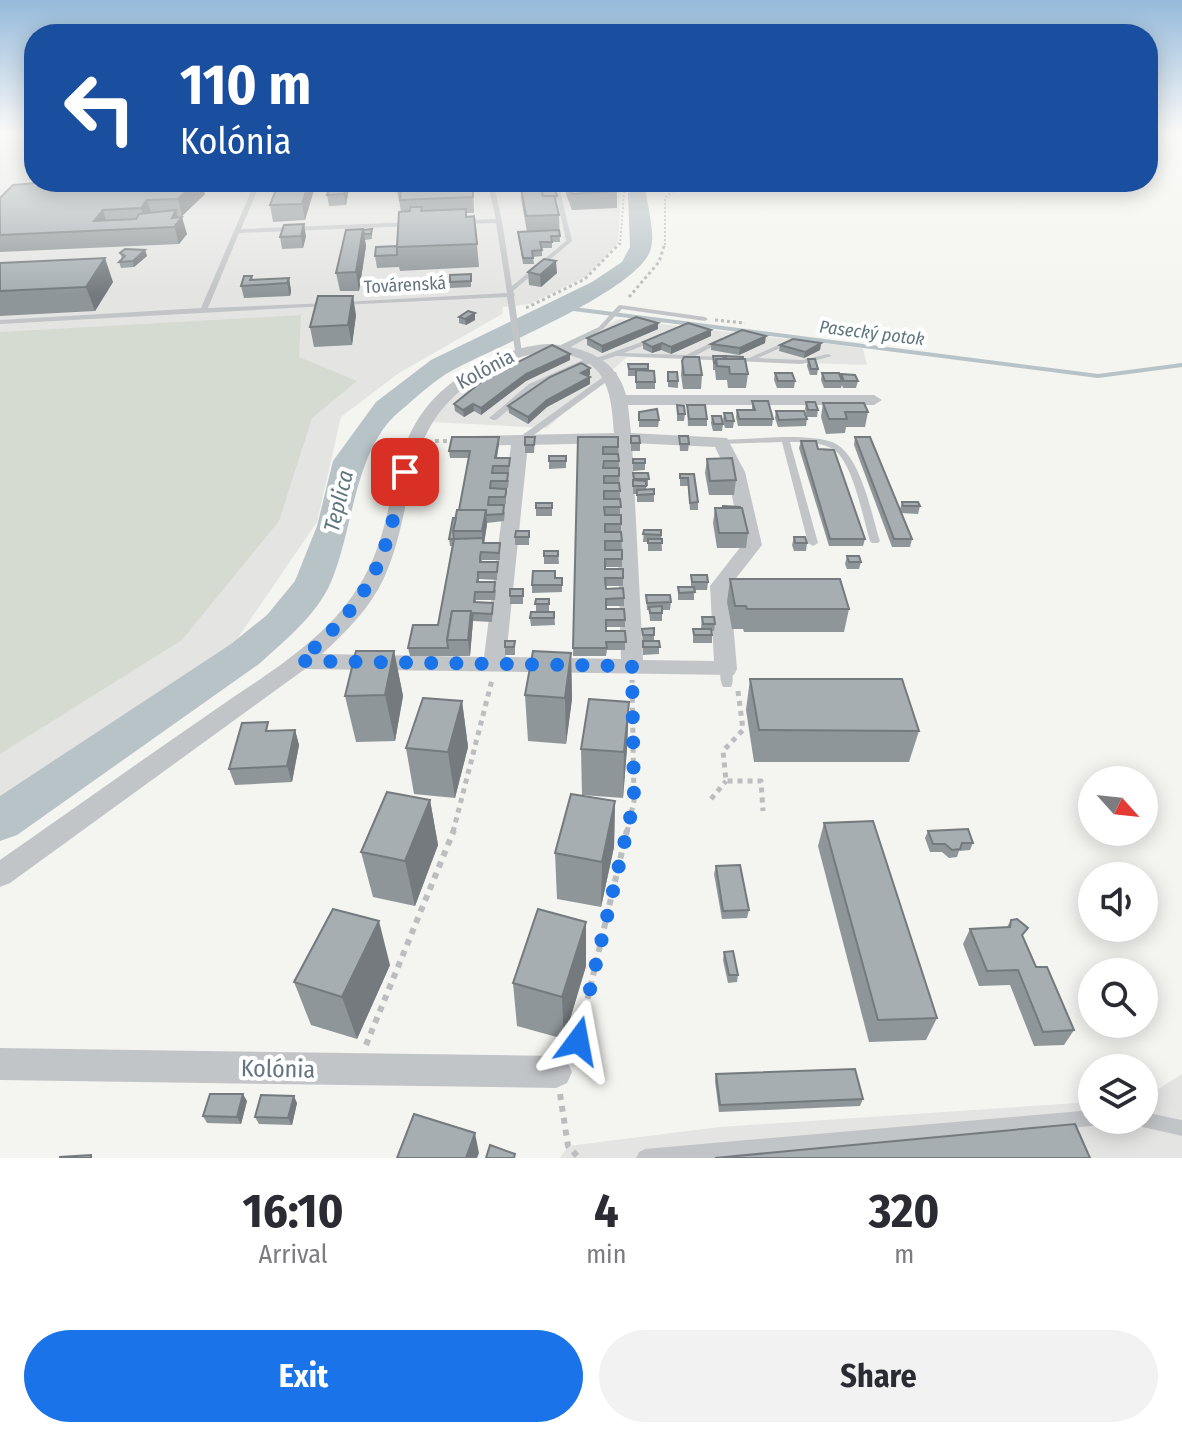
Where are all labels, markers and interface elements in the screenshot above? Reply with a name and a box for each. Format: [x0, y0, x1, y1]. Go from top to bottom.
text: 110 m [180, 52, 311, 119]
icon: left [48, 56, 152, 160]
text: Kolónia [180, 120, 291, 164]
street label: Továrenská [363, 272, 447, 298]
water label: Pasecký potok [818, 316, 926, 350]
street label: Kolónia [452, 344, 518, 394]
pin [371, 438, 439, 506]
icon: arrive [383, 450, 427, 494]
water label: Teplica [318, 467, 359, 535]
north arrow [1078, 766, 1158, 846]
map controls [1078, 766, 1158, 1134]
button: sound [1078, 862, 1158, 942]
button: search [1078, 958, 1158, 1038]
position arrow [536, 999, 620, 1083]
street label: Kolónia [241, 1054, 315, 1084]
button: layers [1078, 1054, 1158, 1134]
text: 16:10 [242, 1182, 344, 1240]
text: 4 [594, 1182, 619, 1240]
text: 320 [869, 1182, 940, 1240]
text: Arrival [259, 1239, 328, 1270]
text: min [586, 1239, 626, 1270]
text: m [894, 1239, 914, 1270]
button: Exit [24, 1330, 583, 1422]
button: Share [599, 1330, 1158, 1422]

